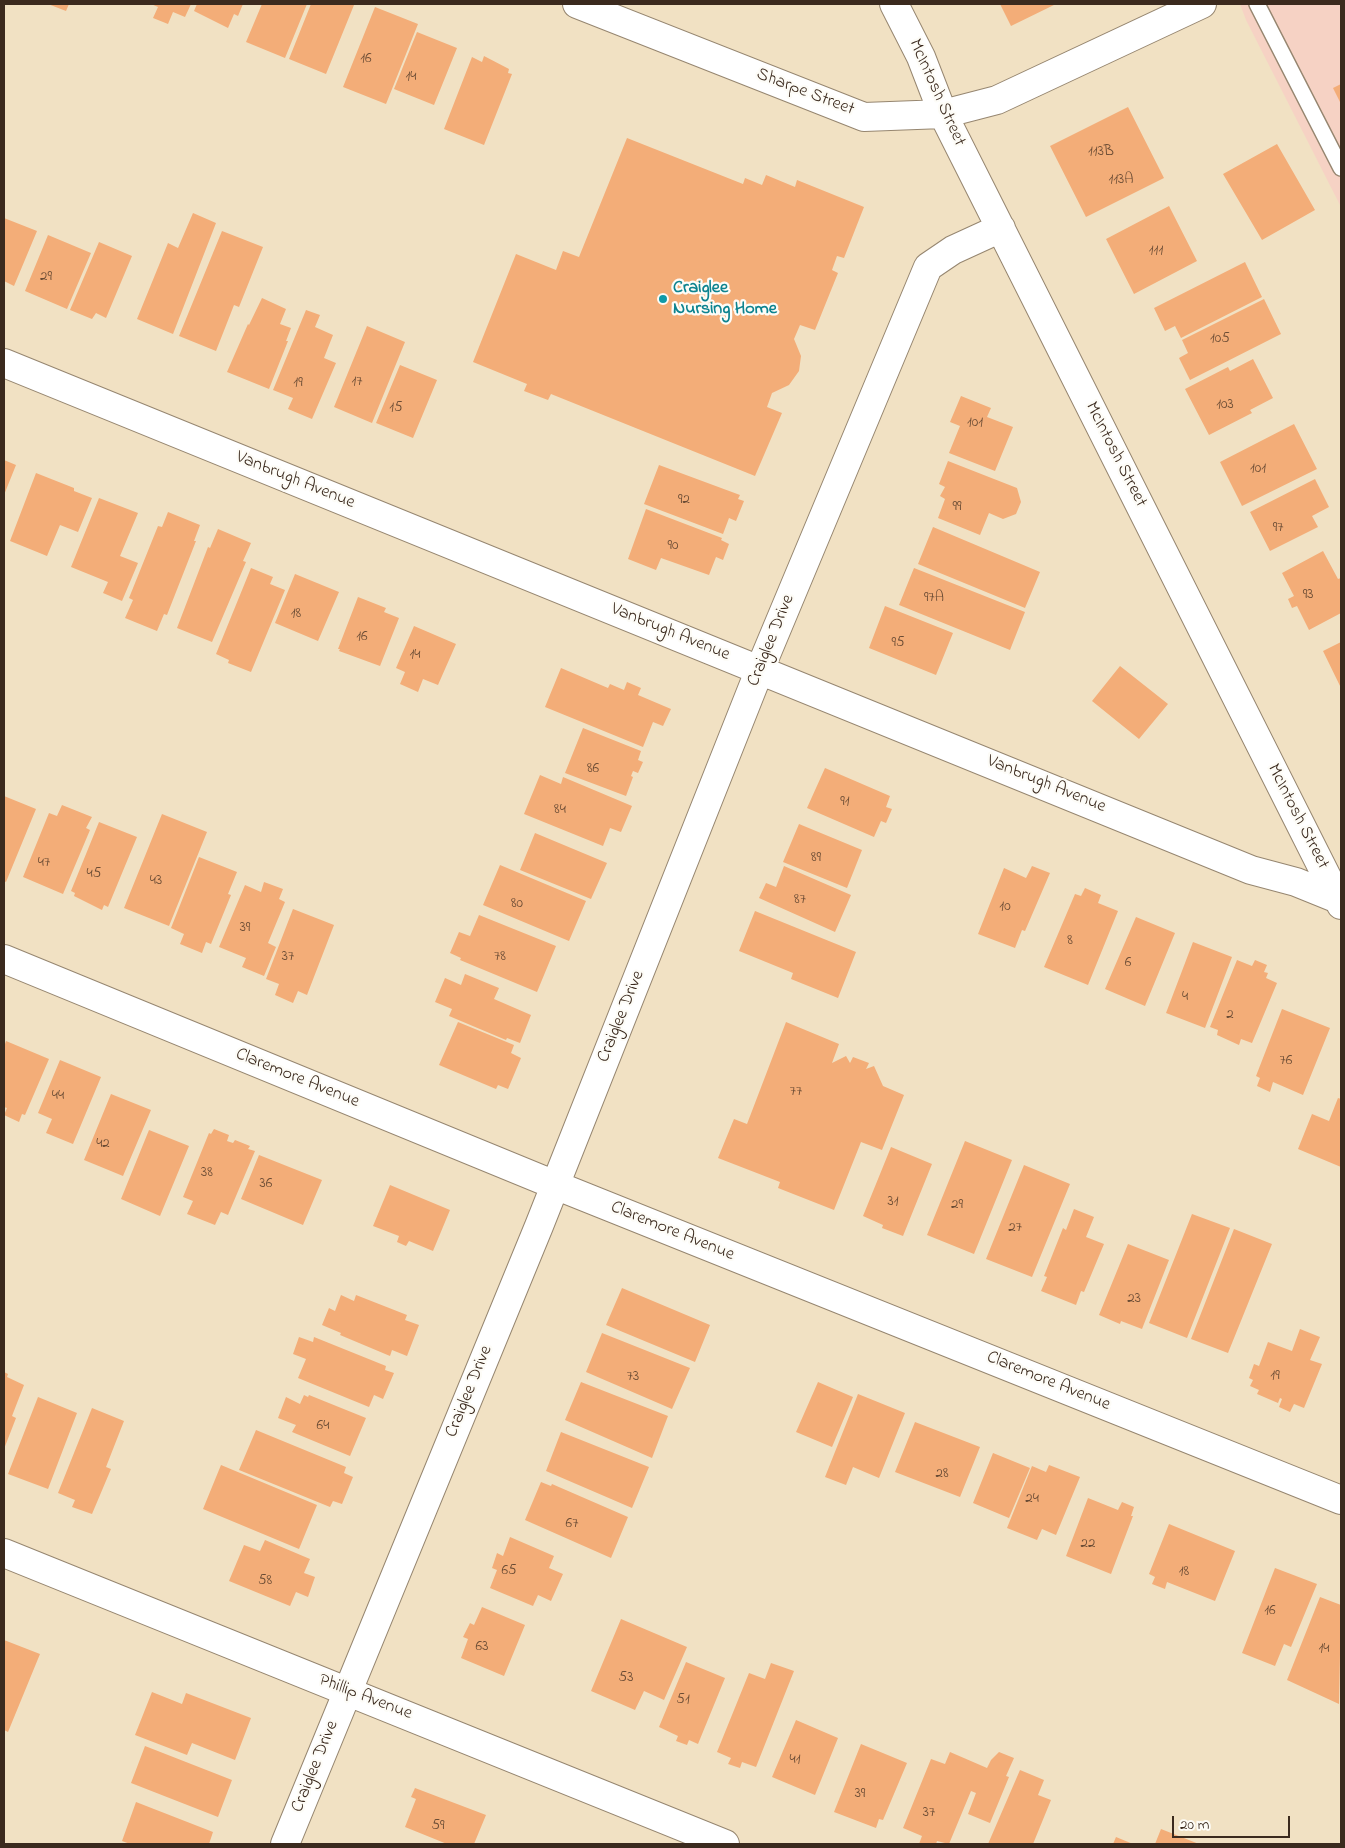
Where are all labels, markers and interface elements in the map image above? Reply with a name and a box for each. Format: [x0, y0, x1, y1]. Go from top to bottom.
street label: McIntosh Street [903, 36, 969, 150]
house number: 16 [360, 51, 372, 69]
street label: Sharpe Street [753, 64, 857, 122]
house number: 14 [406, 69, 416, 87]
house number: 113B [1088, 144, 1114, 162]
house number: 113A [1109, 172, 1133, 190]
house number: 111 [1149, 243, 1163, 261]
house number: 29 [40, 269, 52, 287]
place label: Craiglee Nursing Home [673, 278, 777, 320]
marker: Craiglee Nursing Home [657, 293, 669, 305]
house number: 105 [1210, 331, 1230, 349]
house number: 17 [352, 374, 362, 392]
house number: 19 [293, 375, 303, 393]
house number: 103 [1216, 397, 1234, 415]
street label: McIntosh Street [1079, 399, 1151, 511]
house number: 15 [389, 400, 403, 418]
house number: 101 [967, 415, 983, 433]
street label: Vanbrugh Avenue [232, 447, 358, 515]
house number: 101 [1250, 461, 1266, 479]
house number: 92 [678, 492, 690, 510]
house number: 99 [952, 499, 962, 517]
house number: 97 [1273, 520, 1283, 538]
house number: 90 [668, 538, 678, 556]
house number: 93 [1303, 587, 1313, 605]
house number: 97A [924, 590, 944, 608]
street label: Craiglee Drive [744, 592, 800, 690]
street label: Vanbrugh Avenue [607, 599, 733, 667]
house number: 18 [291, 606, 301, 624]
house number: 16 [356, 629, 368, 647]
house number: 95 [891, 635, 905, 653]
house number: 14 [410, 647, 420, 665]
street label: Vanbrugh Avenue [983, 751, 1109, 819]
house number: 86 [587, 761, 599, 779]
street label: McIntosh Street [1261, 761, 1333, 873]
house number: 91 [840, 794, 850, 812]
house number: 84 [554, 802, 566, 820]
house number: 89 [811, 850, 821, 868]
house number: 47 [38, 855, 50, 873]
house number: 45 [87, 866, 101, 884]
house number: 43 [150, 873, 162, 891]
house number: 87 [794, 892, 806, 910]
house number: 80 [511, 896, 523, 914]
house number: 10 [999, 899, 1011, 917]
house number: 39 [240, 920, 250, 938]
house number: 8 [1067, 933, 1073, 951]
house number: 37 [282, 949, 294, 967]
house number: 78 [494, 949, 506, 967]
house number: 6 [1125, 955, 1131, 973]
street label: Craiglee Drive [594, 968, 650, 1066]
house number: 4 [1182, 989, 1188, 1007]
house number: 2 [1226, 1007, 1234, 1025]
street label: Claremore Avenue [232, 1044, 362, 1114]
house number: 76 [1280, 1053, 1292, 1071]
house number: 77 [790, 1084, 802, 1102]
house number: 44 [52, 1088, 64, 1106]
house number: 42 [96, 1136, 110, 1154]
house number: 38 [201, 1165, 213, 1183]
house number: 36 [260, 1176, 272, 1194]
house number: 31 [888, 1194, 898, 1212]
street label: Claremore Avenue [607, 1197, 737, 1267]
house number: 29 [951, 1197, 963, 1215]
house number: 27 [1008, 1220, 1022, 1238]
house number: 23 [1127, 1291, 1141, 1309]
street label: Craiglee Drive [442, 1343, 498, 1441]
street label: Claremore Avenue [983, 1347, 1113, 1417]
house number: 19 [1270, 1368, 1280, 1386]
house number: 73 [627, 1369, 639, 1387]
house number: 64 [317, 1418, 329, 1436]
house number: 28 [935, 1466, 949, 1484]
house number: 24 [1025, 1491, 1039, 1509]
house number: 67 [566, 1516, 578, 1534]
house number: 22 [1081, 1536, 1095, 1554]
house number: 65 [501, 1563, 517, 1581]
house number: 18 [1179, 1564, 1189, 1582]
house number: 58 [258, 1573, 272, 1591]
house number: 16 [1264, 1603, 1276, 1621]
house number: 63 [476, 1639, 488, 1657]
house number: 14 [1319, 1641, 1329, 1659]
street label: Phillip Avenue [315, 1670, 415, 1726]
house number: 53 [619, 1670, 633, 1688]
house number: 51 [676, 1692, 690, 1710]
street label: Craiglee Drive [288, 1718, 344, 1816]
house number: 41 [790, 1752, 800, 1770]
house number: 39 [855, 1786, 865, 1804]
house number: 37 [923, 1805, 935, 1823]
scale bar [1175, 1806, 1292, 1838]
text: 20 m [1180, 1814, 1209, 1836]
house number: 59 [431, 1818, 445, 1836]

